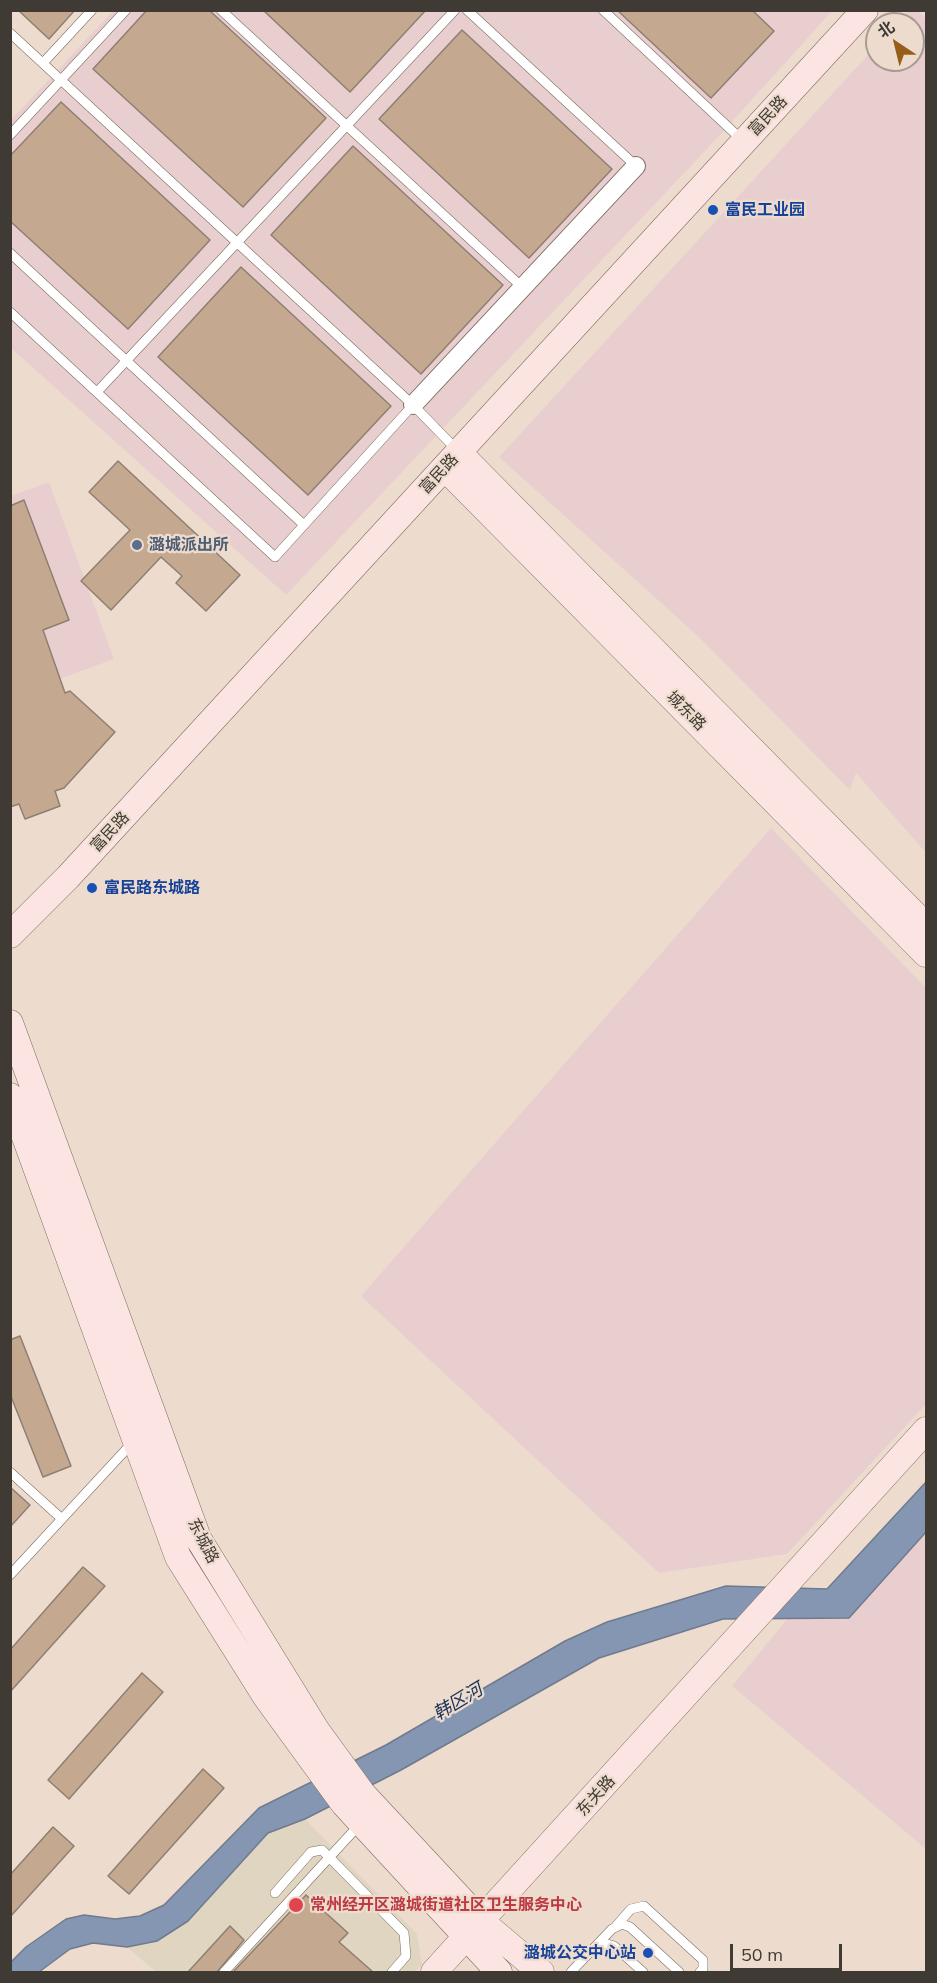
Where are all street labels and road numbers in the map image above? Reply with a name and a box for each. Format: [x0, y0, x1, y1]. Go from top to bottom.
street label: 富民路 [745, 92, 791, 140]
street label: 富民路 [416, 450, 462, 498]
street label: 城东路 [662, 687, 710, 735]
street label: 富民路 [87, 808, 133, 856]
street label: 东城路 [184, 1515, 222, 1567]
street label: 东关路 [573, 1772, 619, 1820]

